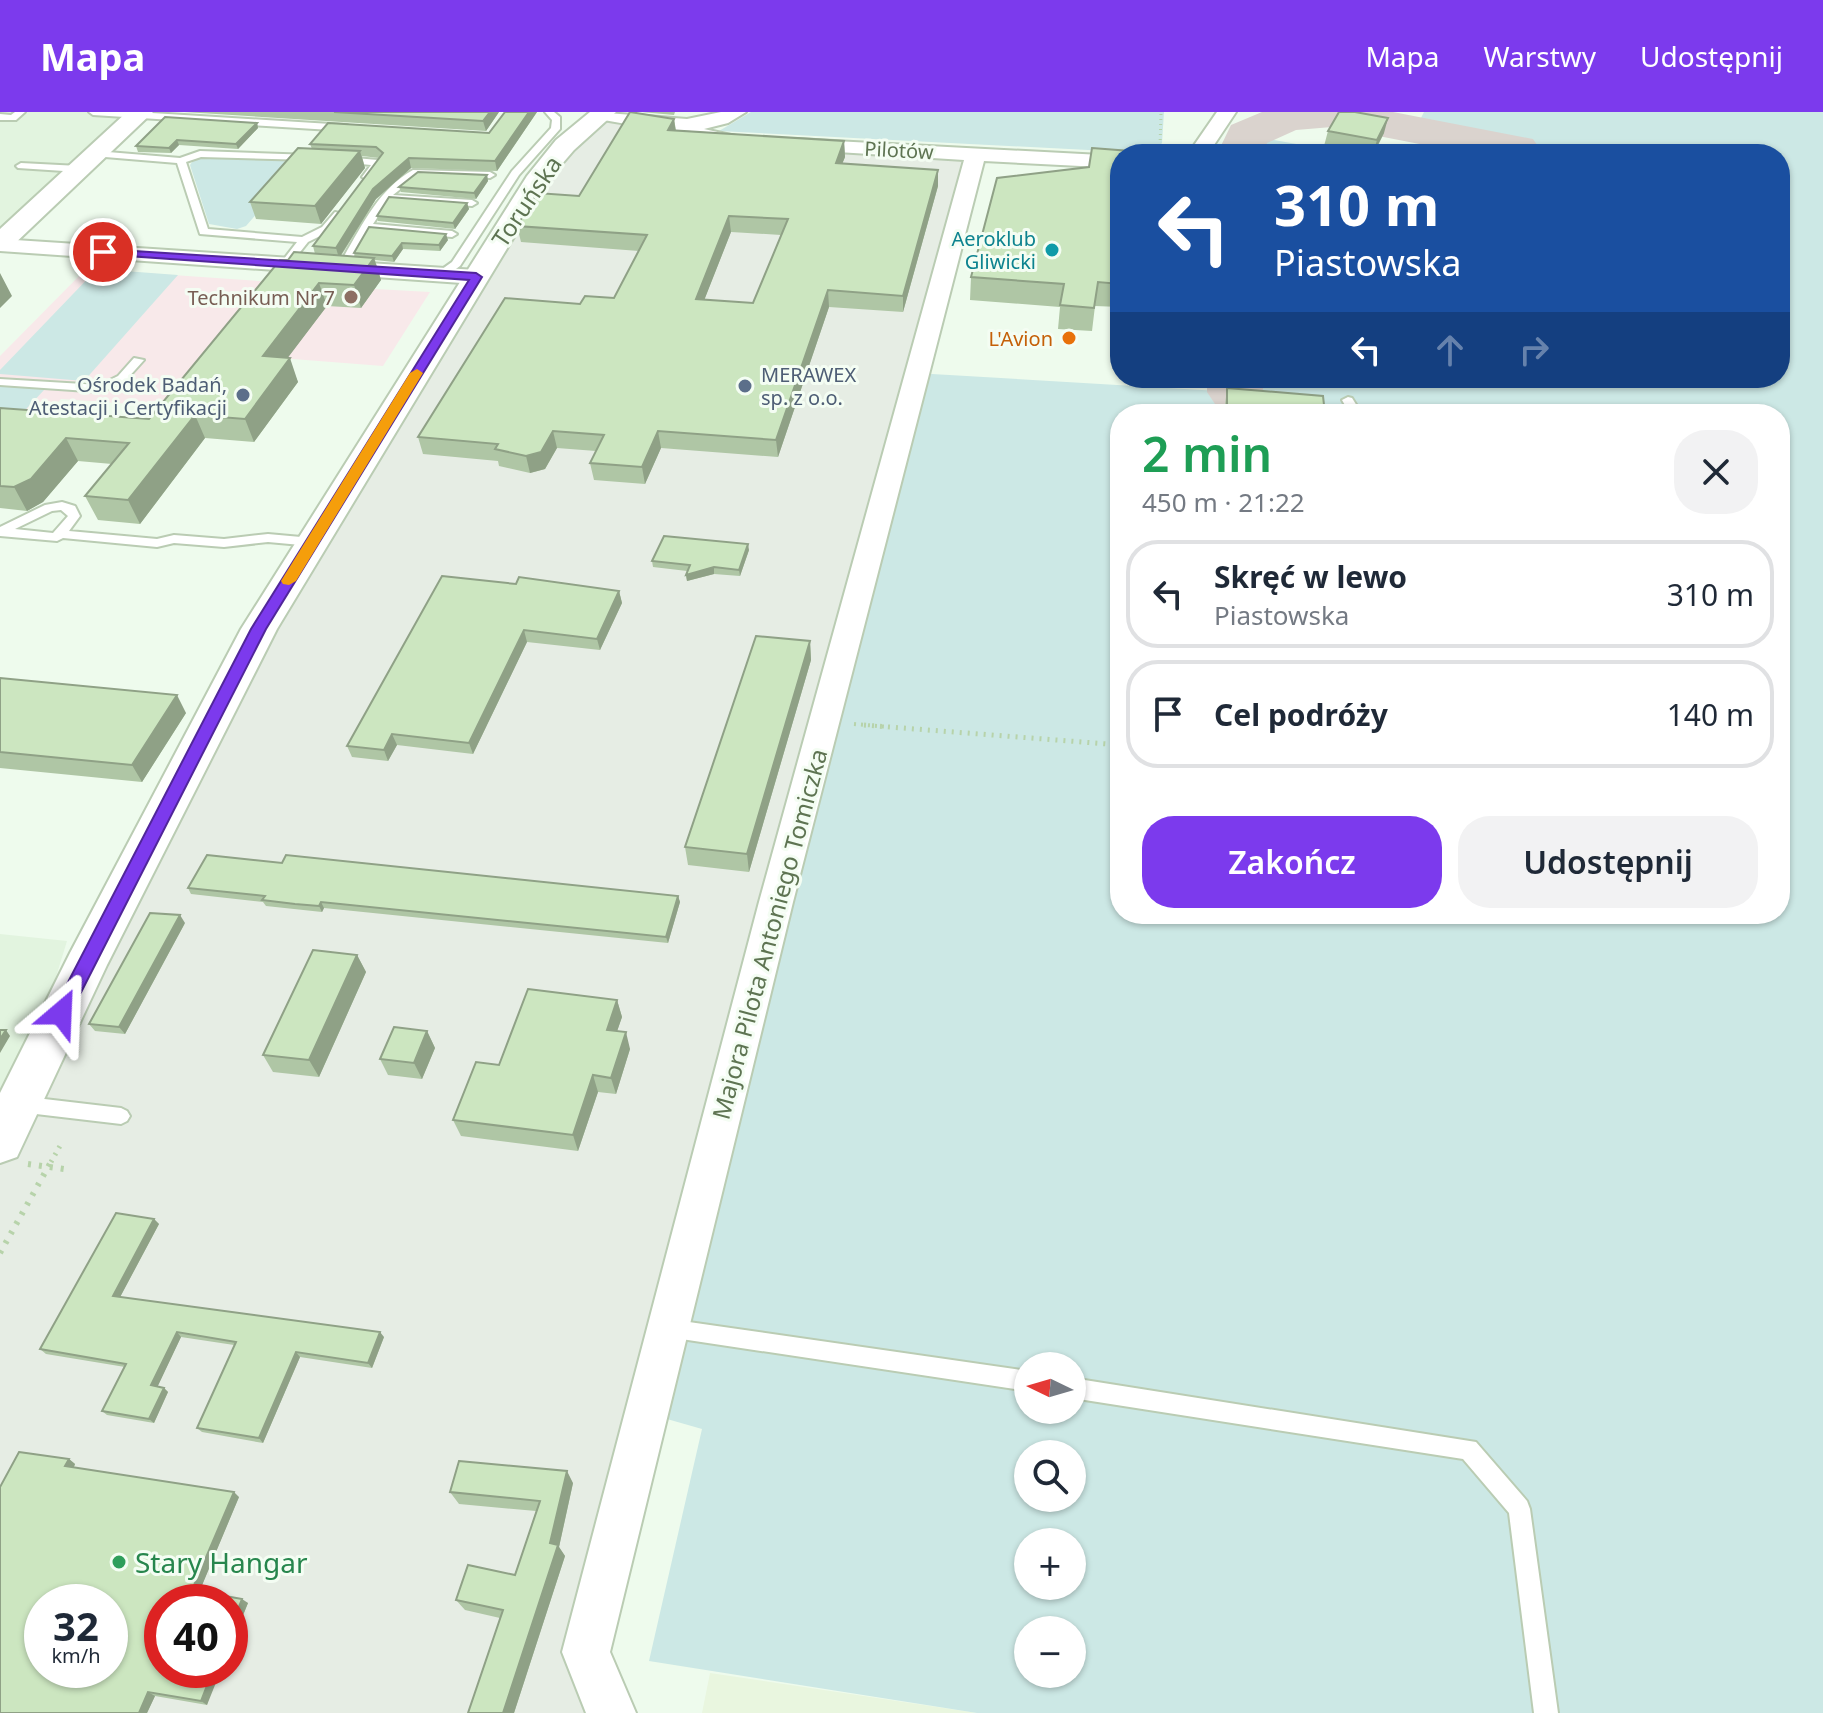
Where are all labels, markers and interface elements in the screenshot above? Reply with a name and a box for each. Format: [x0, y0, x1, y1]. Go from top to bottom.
text: Mapa [40, 30, 145, 82]
text: Mapa [1365, 37, 1440, 75]
text: Warstwy [1484, 37, 1596, 75]
text: Udostępnij [1640, 37, 1783, 75]
street label: Pilotów [864, 135, 935, 165]
street label: Toruńska [483, 149, 569, 253]
text: 310 m [1274, 166, 1439, 242]
icon: left [1142, 176, 1246, 280]
pin [69, 218, 137, 286]
place label: Aeroklub Gliwicki [951, 225, 1036, 275]
icon: arrive [81, 230, 125, 274]
text: Piastowska [1274, 238, 1462, 287]
marker: Aeroklub Gliwicki [1043, 241, 1061, 259]
place label: Technikum Nr 7 [187, 284, 335, 311]
marker: Technikum Nr 7 [342, 288, 360, 306]
place label: L'Avion [988, 325, 1053, 352]
icon: left [1344, 328, 1388, 372]
icon: ahead [1428, 328, 1472, 372]
icon: right [1512, 328, 1556, 372]
marker: L'Avion [1060, 329, 1078, 347]
place label: MERAWEX sp. z o.o. [761, 361, 856, 411]
place label: Ośrodek Badań, Atestacji i Certyfikacji [29, 371, 227, 421]
marker: MERAWEX sp. z o.o. [736, 377, 754, 395]
marker: Ośrodek Badań, Atestacji i Certyfikacji [234, 386, 252, 404]
text: 2 min [1142, 421, 1272, 486]
button: close [1674, 430, 1758, 514]
text: 450 m · 21:22 [1142, 484, 1305, 520]
text: Skręć w lewo [1214, 556, 1407, 597]
icon: left [1146, 572, 1190, 616]
text: 310 m [1667, 574, 1754, 615]
text: Piastowska [1214, 597, 1349, 633]
icon: arrive [1146, 692, 1190, 736]
text: Cel podróży [1214, 694, 1388, 735]
text: 140 m [1667, 694, 1754, 735]
street label: Majora Pilota Antoniego Tomiczka [704, 745, 834, 1123]
button: Zakończ [1142, 816, 1442, 908]
button: Udostępnij [1458, 816, 1758, 908]
position arrow [19, 971, 103, 1055]
north arrow [1014, 1352, 1086, 1424]
map controls [1014, 1352, 1086, 1688]
button: search [1014, 1440, 1086, 1512]
button: + [1014, 1528, 1086, 1600]
place label: Stary Hangar [135, 1543, 308, 1581]
marker: Stary Hangar [110, 1553, 128, 1571]
speed limit sign: 40 [144, 1584, 248, 1688]
text: 32 [53, 1598, 99, 1653]
button: − [1014, 1616, 1086, 1688]
text: km/h [51, 1642, 101, 1669]

